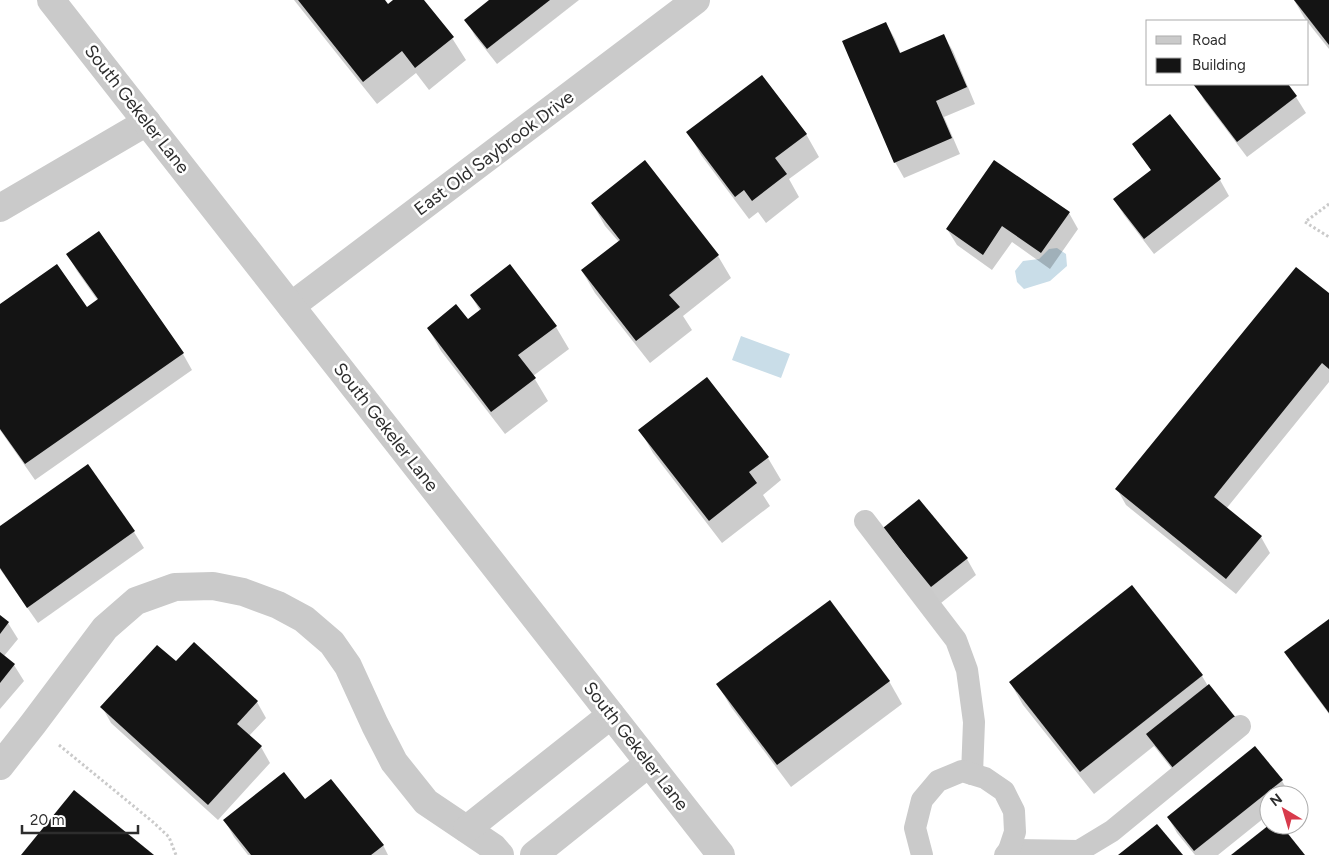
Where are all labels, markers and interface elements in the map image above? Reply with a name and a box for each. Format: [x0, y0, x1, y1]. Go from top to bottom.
legend [1146, 20, 1309, 85]
text: Road [1192, 31, 1227, 49]
street label: South Gekeler Lane [80, 40, 194, 178]
text: Building [1192, 56, 1246, 74]
street label: East Old Saybrook Drive [410, 86, 578, 220]
street label: South Gekeler Lane [329, 358, 443, 496]
street label: South Gekeler Lane [579, 677, 693, 815]
north arrow [1259, 785, 1309, 835]
text: N [1267, 790, 1286, 810]
scale bar [22, 802, 139, 834]
text: 20 m [30, 811, 64, 829]

